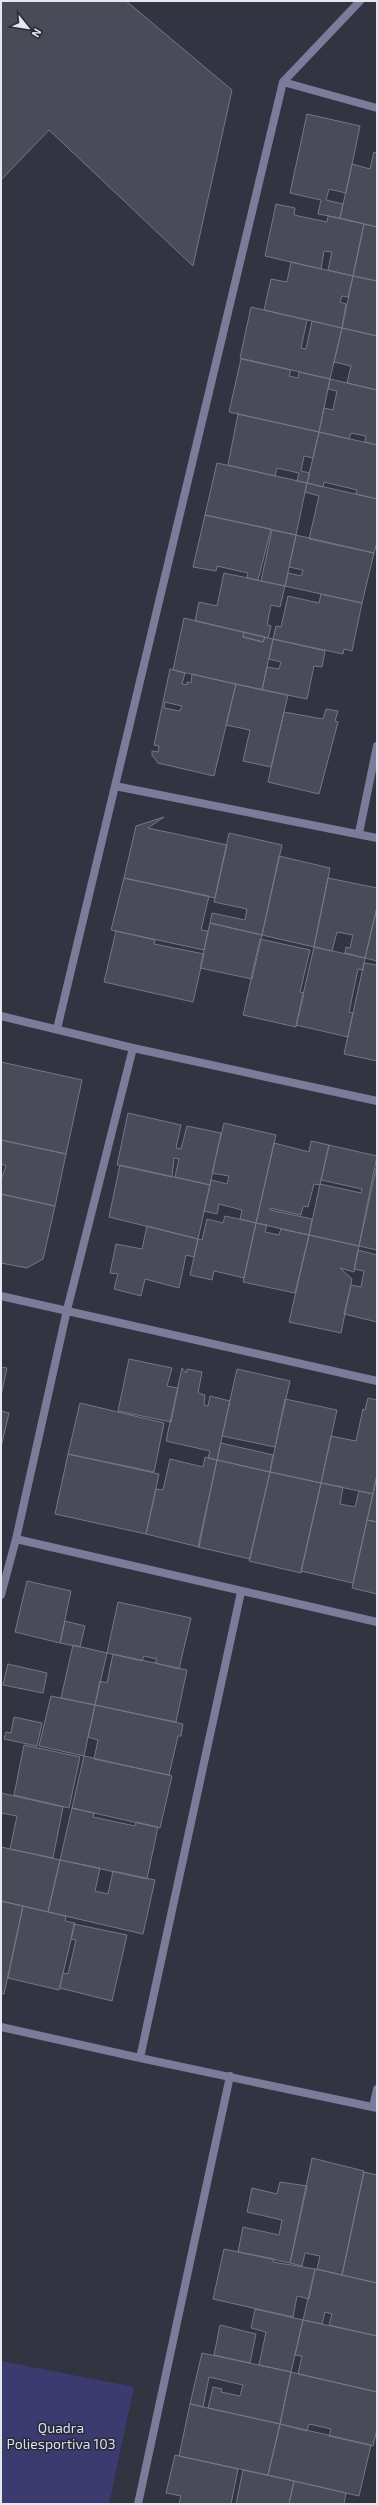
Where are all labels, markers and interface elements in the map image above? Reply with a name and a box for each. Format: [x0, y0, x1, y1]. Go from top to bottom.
north arrow [8, 8, 48, 48]
text: N [29, 27, 45, 40]
park label: Quadra Poliesportiva 103 [7, 2419, 115, 2452]

